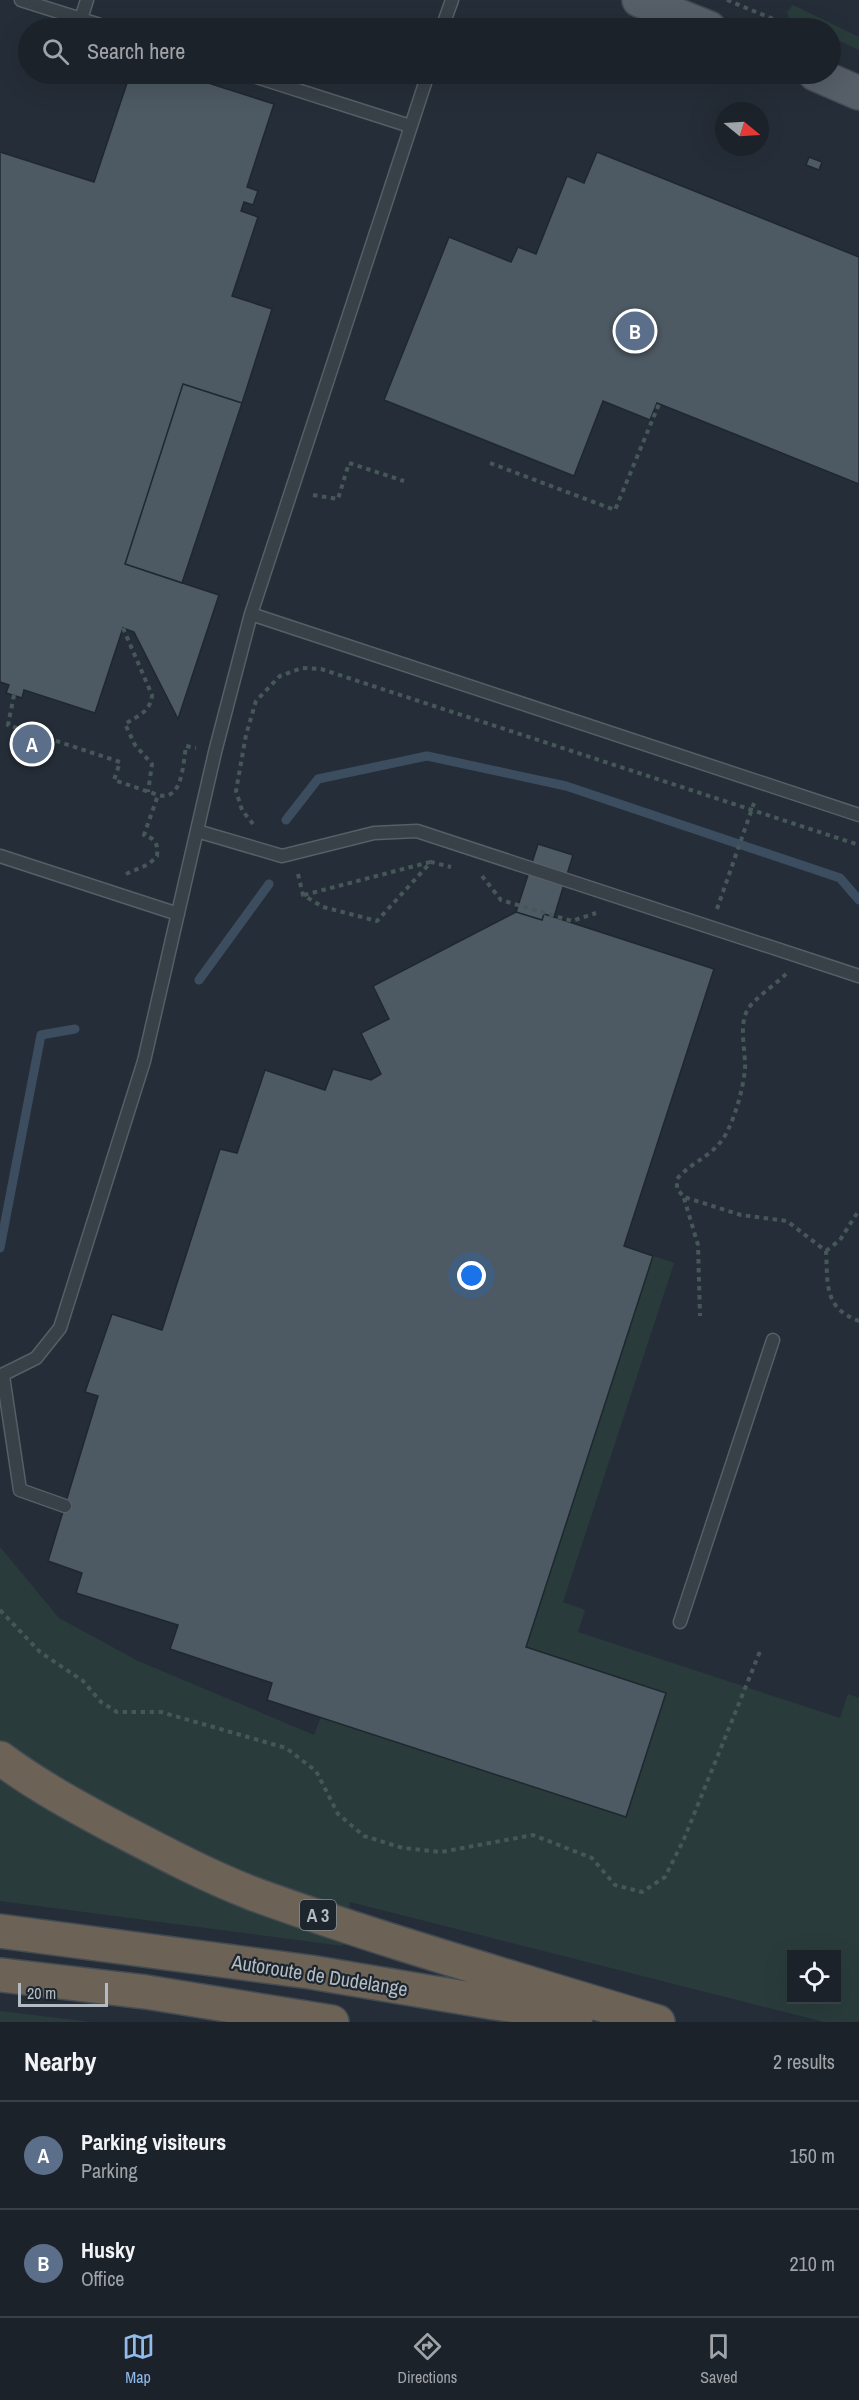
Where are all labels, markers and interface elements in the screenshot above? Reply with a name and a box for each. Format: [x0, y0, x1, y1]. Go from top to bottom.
search box [18, 18, 841, 84]
icon: search [39, 35, 72, 68]
text: Search here [87, 36, 185, 66]
north arrow [715, 102, 769, 156]
pin: B [616, 308, 654, 354]
pin: A [12, 722, 51, 766]
your location [457, 1261, 486, 1290]
road number: A 3 [300, 1900, 336, 1930]
street label: Autoroute de Dudelange [229, 1948, 410, 2002]
map controls [787, 1950, 841, 2004]
button: locate [787, 1950, 841, 2004]
scale bar [18, 1980, 108, 2008]
text: 20 m [27, 1982, 56, 2004]
text: Nearby [24, 2044, 96, 2079]
text: 2 results [773, 2048, 835, 2075]
text: Parking visiteurs [81, 2127, 226, 2157]
text: A [38, 2142, 49, 2169]
text: 150 m [789, 2142, 835, 2169]
text: Parking [81, 2157, 138, 2184]
text: Husky [81, 2235, 135, 2265]
text: B [38, 2250, 49, 2277]
text: 210 m [789, 2250, 835, 2277]
text: Office [81, 2265, 124, 2292]
tab: Map [122, 2330, 155, 2388]
tab: Directions [398, 2330, 457, 2388]
tab: Saved [700, 2330, 738, 2388]

